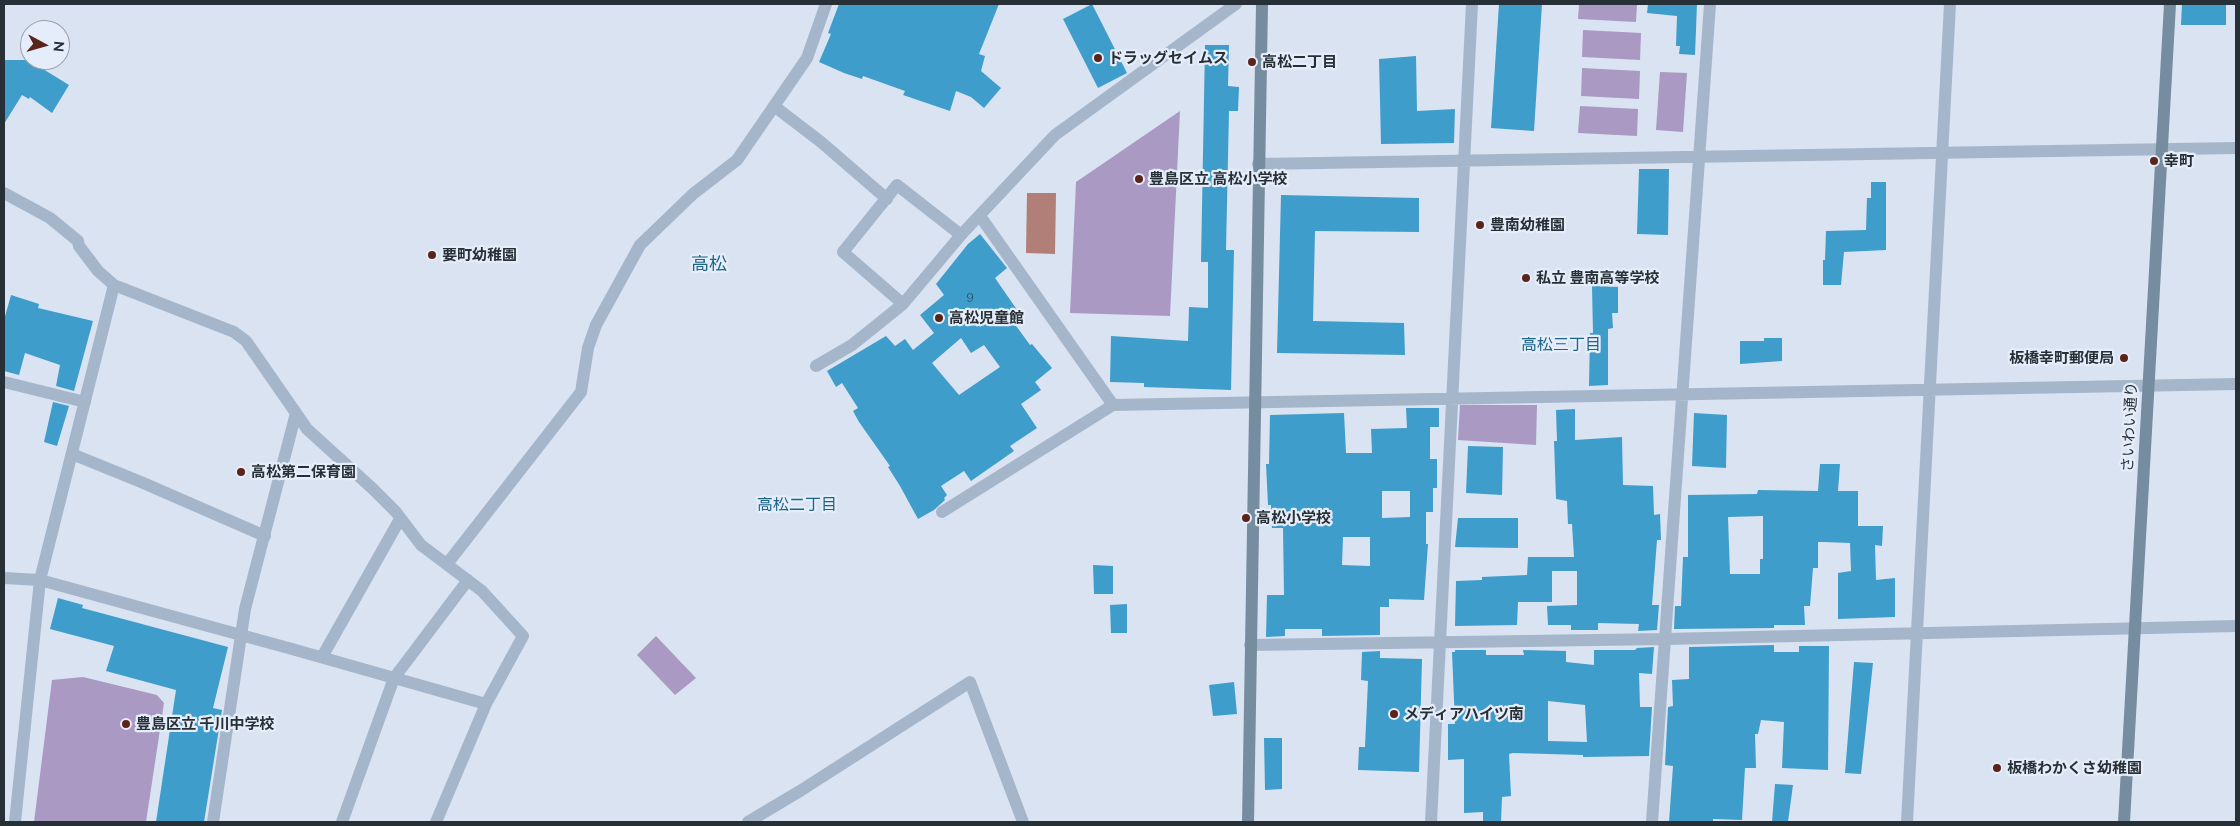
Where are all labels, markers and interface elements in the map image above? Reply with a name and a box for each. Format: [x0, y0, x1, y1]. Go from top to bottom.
north arrow [20, 20, 70, 70]
text: N [50, 40, 67, 53]
place label: ドラッグセイムス [1108, 49, 1228, 67]
marker: ドラッグセイムス [1092, 52, 1104, 64]
place label: 高松二丁目 [1262, 53, 1337, 71]
marker: 高松二丁目 [1246, 56, 1258, 68]
place label: 幸町 [2164, 152, 2194, 170]
marker: 幸町 [2148, 155, 2160, 167]
place label: 豊島区立 高松小学校 [1149, 170, 1288, 188]
marker: 豊島区立 高松小学校 [1133, 173, 1145, 185]
place label: 豊南幼稚園 [1490, 216, 1565, 234]
marker: 豊南幼稚園 [1474, 219, 1486, 231]
place label: 要町幼稚園 [442, 246, 517, 264]
marker: 要町幼稚園 [426, 249, 438, 261]
district label: 高松 [691, 254, 727, 276]
place label: 私立 豊南高等学校 [1536, 269, 1660, 287]
marker: 私立 豊南高等学校 [1520, 272, 1532, 284]
house number: 9 [966, 289, 974, 303]
place label: 高松児童館 [949, 309, 1024, 327]
marker: 高松児童館 [933, 312, 945, 324]
district label: 高松三丁目 [1521, 335, 1601, 355]
place label: 板橋幸町郵便局 [2009, 349, 2114, 367]
marker: 板橋幸町郵便局 [2118, 352, 2130, 364]
street label: さいわい通り [2119, 382, 2141, 472]
place label: 高松第二保育園 [251, 463, 356, 481]
marker: 高松第二保育園 [235, 466, 247, 478]
district label: 高松二丁目 [757, 495, 837, 515]
place label: 高松小学校 [1256, 509, 1331, 527]
marker: 高松小学校 [1240, 512, 1252, 524]
place label: メディアハイツ南 [1404, 705, 1524, 723]
marker: メディアハイツ南 [1388, 708, 1400, 720]
place label: 豊島区立 千川中学校 [136, 715, 275, 733]
marker: 豊島区立 千川中学校 [120, 718, 132, 730]
place label: 板橋わかくさ幼稚園 [2007, 759, 2142, 777]
marker: 板橋わかくさ幼稚園 [1991, 762, 2003, 774]

